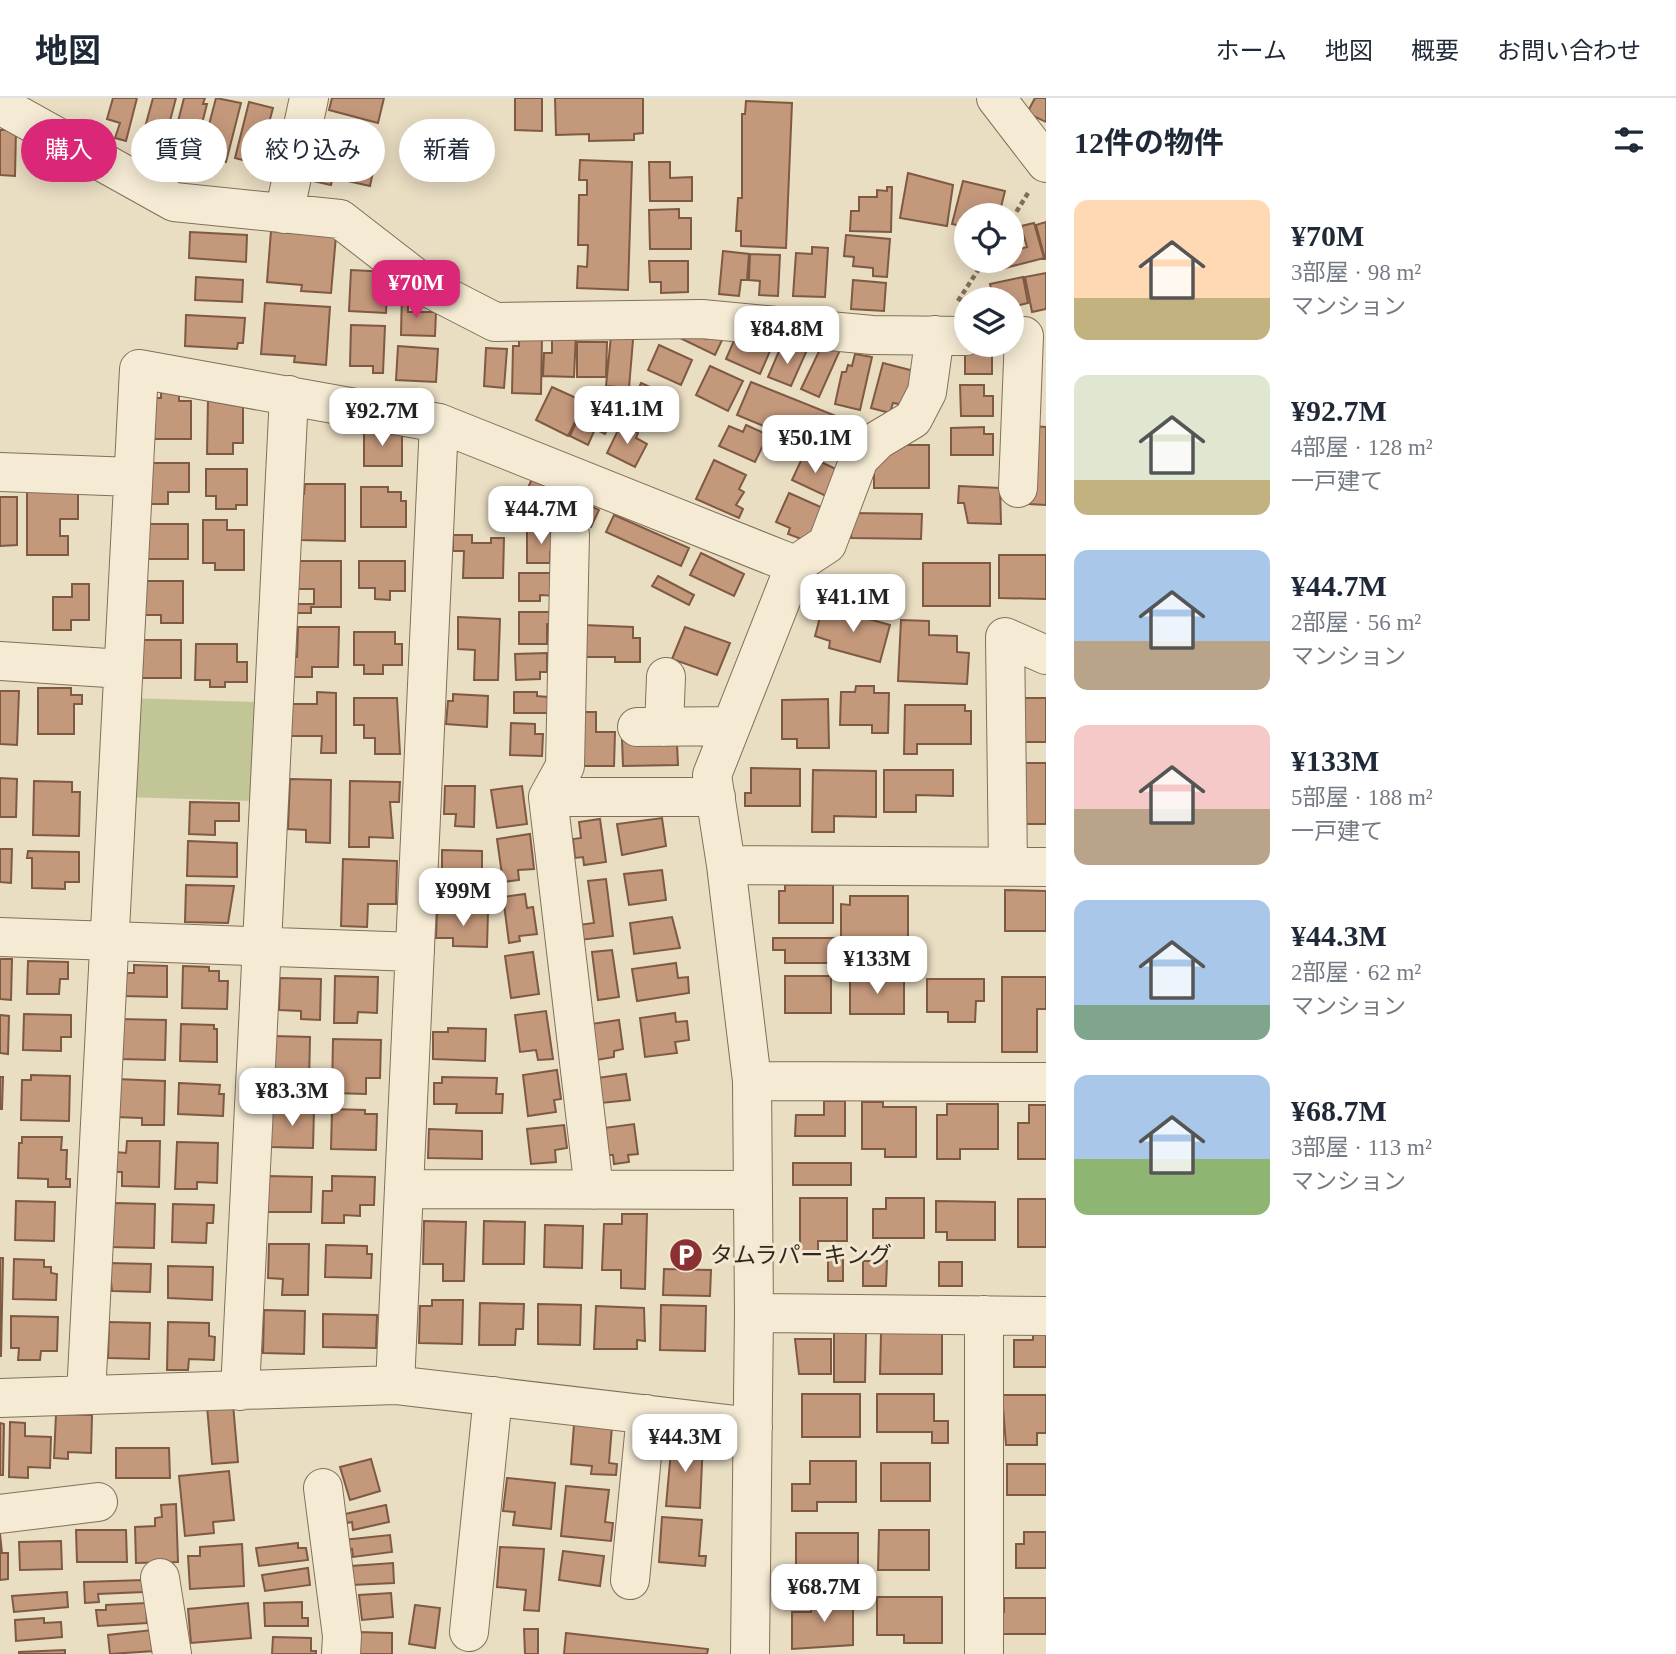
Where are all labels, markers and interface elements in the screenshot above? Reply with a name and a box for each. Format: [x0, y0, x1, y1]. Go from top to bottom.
text: 地図 [35, 33, 101, 69]
text: ホーム [1216, 38, 1287, 64]
text: 地図 [1325, 38, 1373, 64]
text: 概要 [1411, 38, 1459, 64]
text: お問い合わせ [1497, 38, 1641, 64]
chip: 購入 [21, 119, 117, 182]
chip: 賃貸 [131, 119, 227, 182]
chip: 絞り込み [241, 119, 385, 182]
chip: 新着 [399, 119, 495, 182]
icon: filters [1610, 121, 1648, 159]
text: 12件の物件 [1074, 126, 1224, 159]
map controls [954, 203, 1024, 357]
button: locate [954, 203, 1024, 273]
text: ¥70M [1291, 219, 1364, 252]
icon: home [1130, 228, 1214, 312]
pin: ¥70M [375, 260, 457, 320]
text: 3部屋 · 98 m² [1291, 260, 1421, 285]
text: ¥70M [388, 270, 444, 295]
button: layers [954, 287, 1024, 357]
text: マンション [1291, 294, 1406, 319]
pin: ¥84.8M [730, 306, 844, 366]
text: ¥84.8M [750, 316, 824, 341]
pin: ¥41.1M [570, 386, 684, 446]
pin: ¥92.7M [325, 388, 439, 448]
text: ¥92.7M [1291, 394, 1387, 427]
text: ¥41.1M [590, 396, 664, 421]
text: ¥92.7M [345, 398, 419, 423]
icon: home [1130, 403, 1214, 487]
pin: ¥50.1M [758, 416, 872, 475]
text: ¥50.1M [778, 425, 852, 450]
text: 4部屋 · 128 m² [1291, 435, 1433, 460]
text: 一戸建て [1291, 469, 1383, 494]
pin: ¥44.7M [484, 486, 598, 546]
text: ¥44.7M [504, 496, 578, 521]
text: ¥44.7M [1291, 569, 1387, 602]
pin: ¥41.1M [796, 574, 910, 634]
icon: home [1130, 578, 1214, 662]
text: ¥41.1M [816, 584, 890, 609]
text: 2部屋 · 56 m² [1291, 610, 1421, 635]
text: マンション [1291, 644, 1406, 669]
text: ¥133M [1291, 744, 1379, 777]
icon: home [1130, 753, 1214, 837]
text: 5部屋 · 188 m² [1291, 785, 1433, 810]
text: 一戸建て [1291, 819, 1383, 844]
pin: ¥99M [422, 868, 504, 928]
text: ¥99M [435, 878, 491, 903]
text: ¥44.3M [1291, 919, 1387, 952]
icon: home [1130, 928, 1214, 1012]
pin: ¥133M [828, 936, 926, 996]
text: ¥133M [843, 946, 911, 971]
text: 2部屋 · 62 m² [1291, 960, 1421, 985]
text: マンション [1291, 994, 1406, 1019]
pin: ¥83.3M [235, 1068, 349, 1128]
text: ¥83.3M [255, 1078, 329, 1103]
text: ¥68.7M [1291, 1094, 1387, 1127]
icon: home [1130, 1103, 1214, 1187]
text: 3部屋 · 113 m² [1291, 1135, 1432, 1160]
text: マンション [1291, 1169, 1406, 1194]
parking icon: タムラパーキング [667, 1236, 705, 1274]
place label: タムラパーキング [710, 1243, 892, 1268]
pin: ¥44.3M [628, 1414, 742, 1474]
text: ¥44.3M [648, 1424, 722, 1449]
pin: ¥68.7M [767, 1564, 881, 1624]
text: ¥68.7M [787, 1574, 861, 1599]

